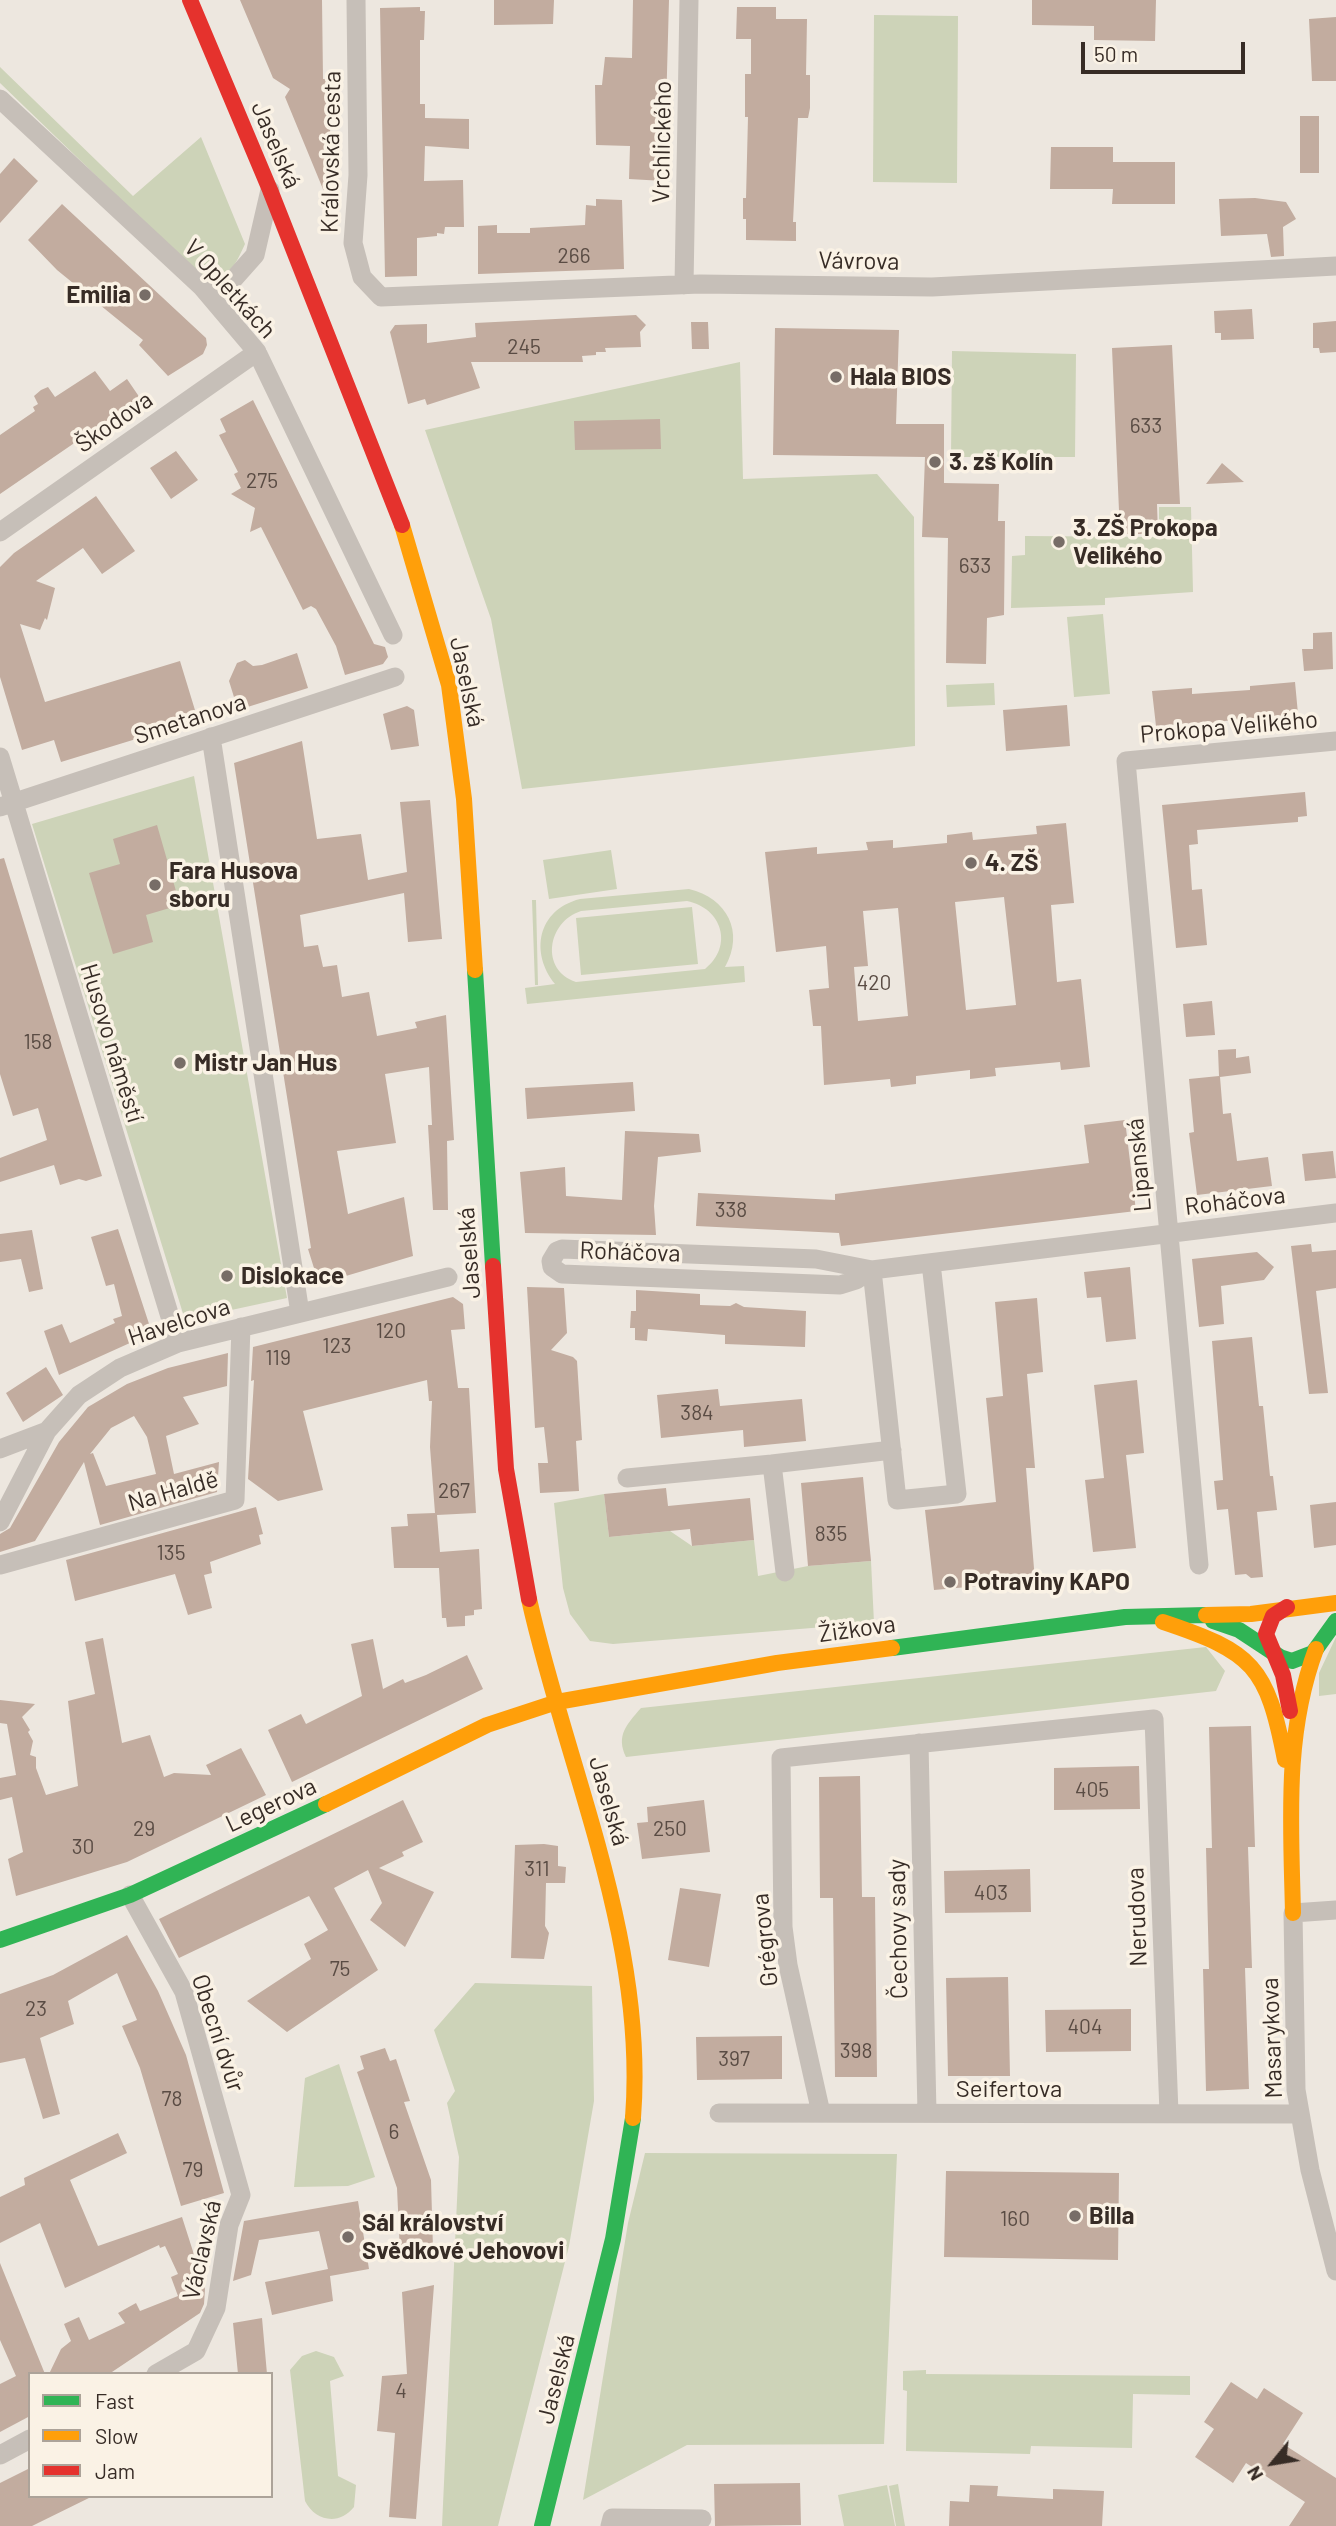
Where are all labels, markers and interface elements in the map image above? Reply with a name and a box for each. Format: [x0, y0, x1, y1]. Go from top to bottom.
scale bar [1084, 28, 1248, 72]
text: 50 m [1094, 41, 1138, 66]
street label: Královská cesta [315, 71, 347, 233]
street label: Vrchlického [647, 81, 677, 203]
street label: Jaselská [245, 97, 307, 193]
street label: V Opletkách [178, 234, 282, 344]
house number: 266 [558, 243, 590, 269]
street label: Vávrova [818, 246, 900, 276]
place label: Emilia [66, 281, 131, 309]
marker: Emilia [137, 287, 153, 303]
house number: 245 [507, 334, 541, 360]
place label: Hala BIOS [850, 363, 951, 391]
marker: Hala BIOS [828, 369, 844, 385]
street label: Škodova [70, 385, 158, 459]
house number: 633 [1130, 413, 1162, 439]
place label: 3. zš Kolín [949, 448, 1053, 476]
marker: 3. zš Kolín [927, 454, 943, 470]
house number: 275 [246, 468, 278, 494]
place label: 3. ZŠ Prokopa Velikého [1073, 514, 1218, 570]
marker: 3. ZŠ Prokopa Velikého [1051, 534, 1067, 550]
house number: 633 [959, 553, 991, 579]
street label: Jaselská [443, 634, 491, 730]
street label: Smetanova [130, 687, 250, 751]
street label: Prokopa Velikého [1139, 705, 1319, 749]
place label: 4. ZŠ [985, 849, 1038, 877]
marker: 4. ZŠ [963, 855, 979, 871]
place label: Fara Husova sboru [169, 857, 298, 913]
marker: Fara Husova sboru [147, 877, 163, 893]
street label: Husovo náměstí [74, 960, 150, 1126]
house number: 420 [857, 970, 891, 996]
house number: 158 [23, 1029, 53, 1055]
place label: Mistr Jan Hus [194, 1049, 337, 1077]
marker: Mistr Jan Hus [172, 1055, 188, 1071]
street label: Lipanská [1121, 1117, 1157, 1213]
street label: Roháčova [1183, 1181, 1287, 1221]
house number: 338 [715, 1197, 747, 1223]
street label: Jaselská [451, 1206, 487, 1300]
street label: Roháčova [579, 1236, 681, 1268]
place label: Dislokace [241, 1262, 344, 1290]
marker: Dislokace [219, 1268, 235, 1284]
street label: Havelcova [124, 1292, 234, 1352]
house number: 120 [376, 1318, 406, 1344]
house number: 123 [322, 1333, 352, 1359]
house number: 119 [265, 1345, 291, 1371]
house number: 384 [680, 1400, 714, 1426]
street label: Na Haldě [124, 1464, 222, 1518]
house number: 267 [438, 1478, 470, 1504]
house number: 835 [815, 1521, 847, 1547]
house number: 135 [157, 1540, 185, 1566]
place label: Potraviny KAPO [964, 1568, 1130, 1596]
marker: Potraviny KAPO [942, 1574, 958, 1590]
street label: Žižkova [817, 1609, 897, 1649]
street label: Jaselská [583, 1753, 635, 1849]
street label: Legerova [221, 1772, 321, 1838]
house number: 405 [1075, 1777, 1109, 1803]
house number: 29 [133, 1816, 155, 1842]
house number: 250 [653, 1816, 687, 1842]
house number: 30 [72, 1834, 94, 1860]
house number: 311 [524, 1856, 550, 1882]
street label: Čechovy sady [882, 1859, 914, 1999]
street label: Nerudova [1121, 1867, 1153, 1967]
house number: 403 [974, 1880, 1008, 1906]
street label: Grégrova [746, 1892, 784, 1988]
house number: 75 [330, 1956, 350, 1982]
street label: Obecní dvůr [185, 1970, 251, 2096]
street label: Masarykova [1255, 1977, 1289, 2099]
house number: 23 [25, 1996, 47, 2022]
house number: 404 [1067, 2014, 1103, 2040]
house number: 398 [840, 2038, 872, 2064]
house number: 397 [718, 2046, 750, 2072]
street label: Seifertova [956, 2075, 1062, 2103]
house number: 78 [162, 2086, 182, 2112]
house number: 6 [389, 2119, 399, 2145]
house number: 79 [183, 2157, 203, 2183]
street label: Václavská [177, 2197, 227, 2303]
place label: Billa [1089, 2202, 1134, 2230]
house number: 160 [1000, 2206, 1030, 2232]
marker: Billa [1067, 2208, 1083, 2224]
place label: Sál království Svědkové Jehovovi [362, 2209, 564, 2265]
marker: Sál království Svědkové Jehovovi [340, 2229, 356, 2245]
street label: Jaselská [531, 2331, 581, 2427]
legend [28, 2372, 273, 2498]
house number: 4 [395, 2378, 407, 2404]
text: Fast [95, 2388, 135, 2413]
text: Slow [95, 2423, 138, 2448]
north arrow [1238, 2428, 1308, 2498]
text: Jam [95, 2458, 135, 2483]
text: N [1241, 2463, 1268, 2485]

